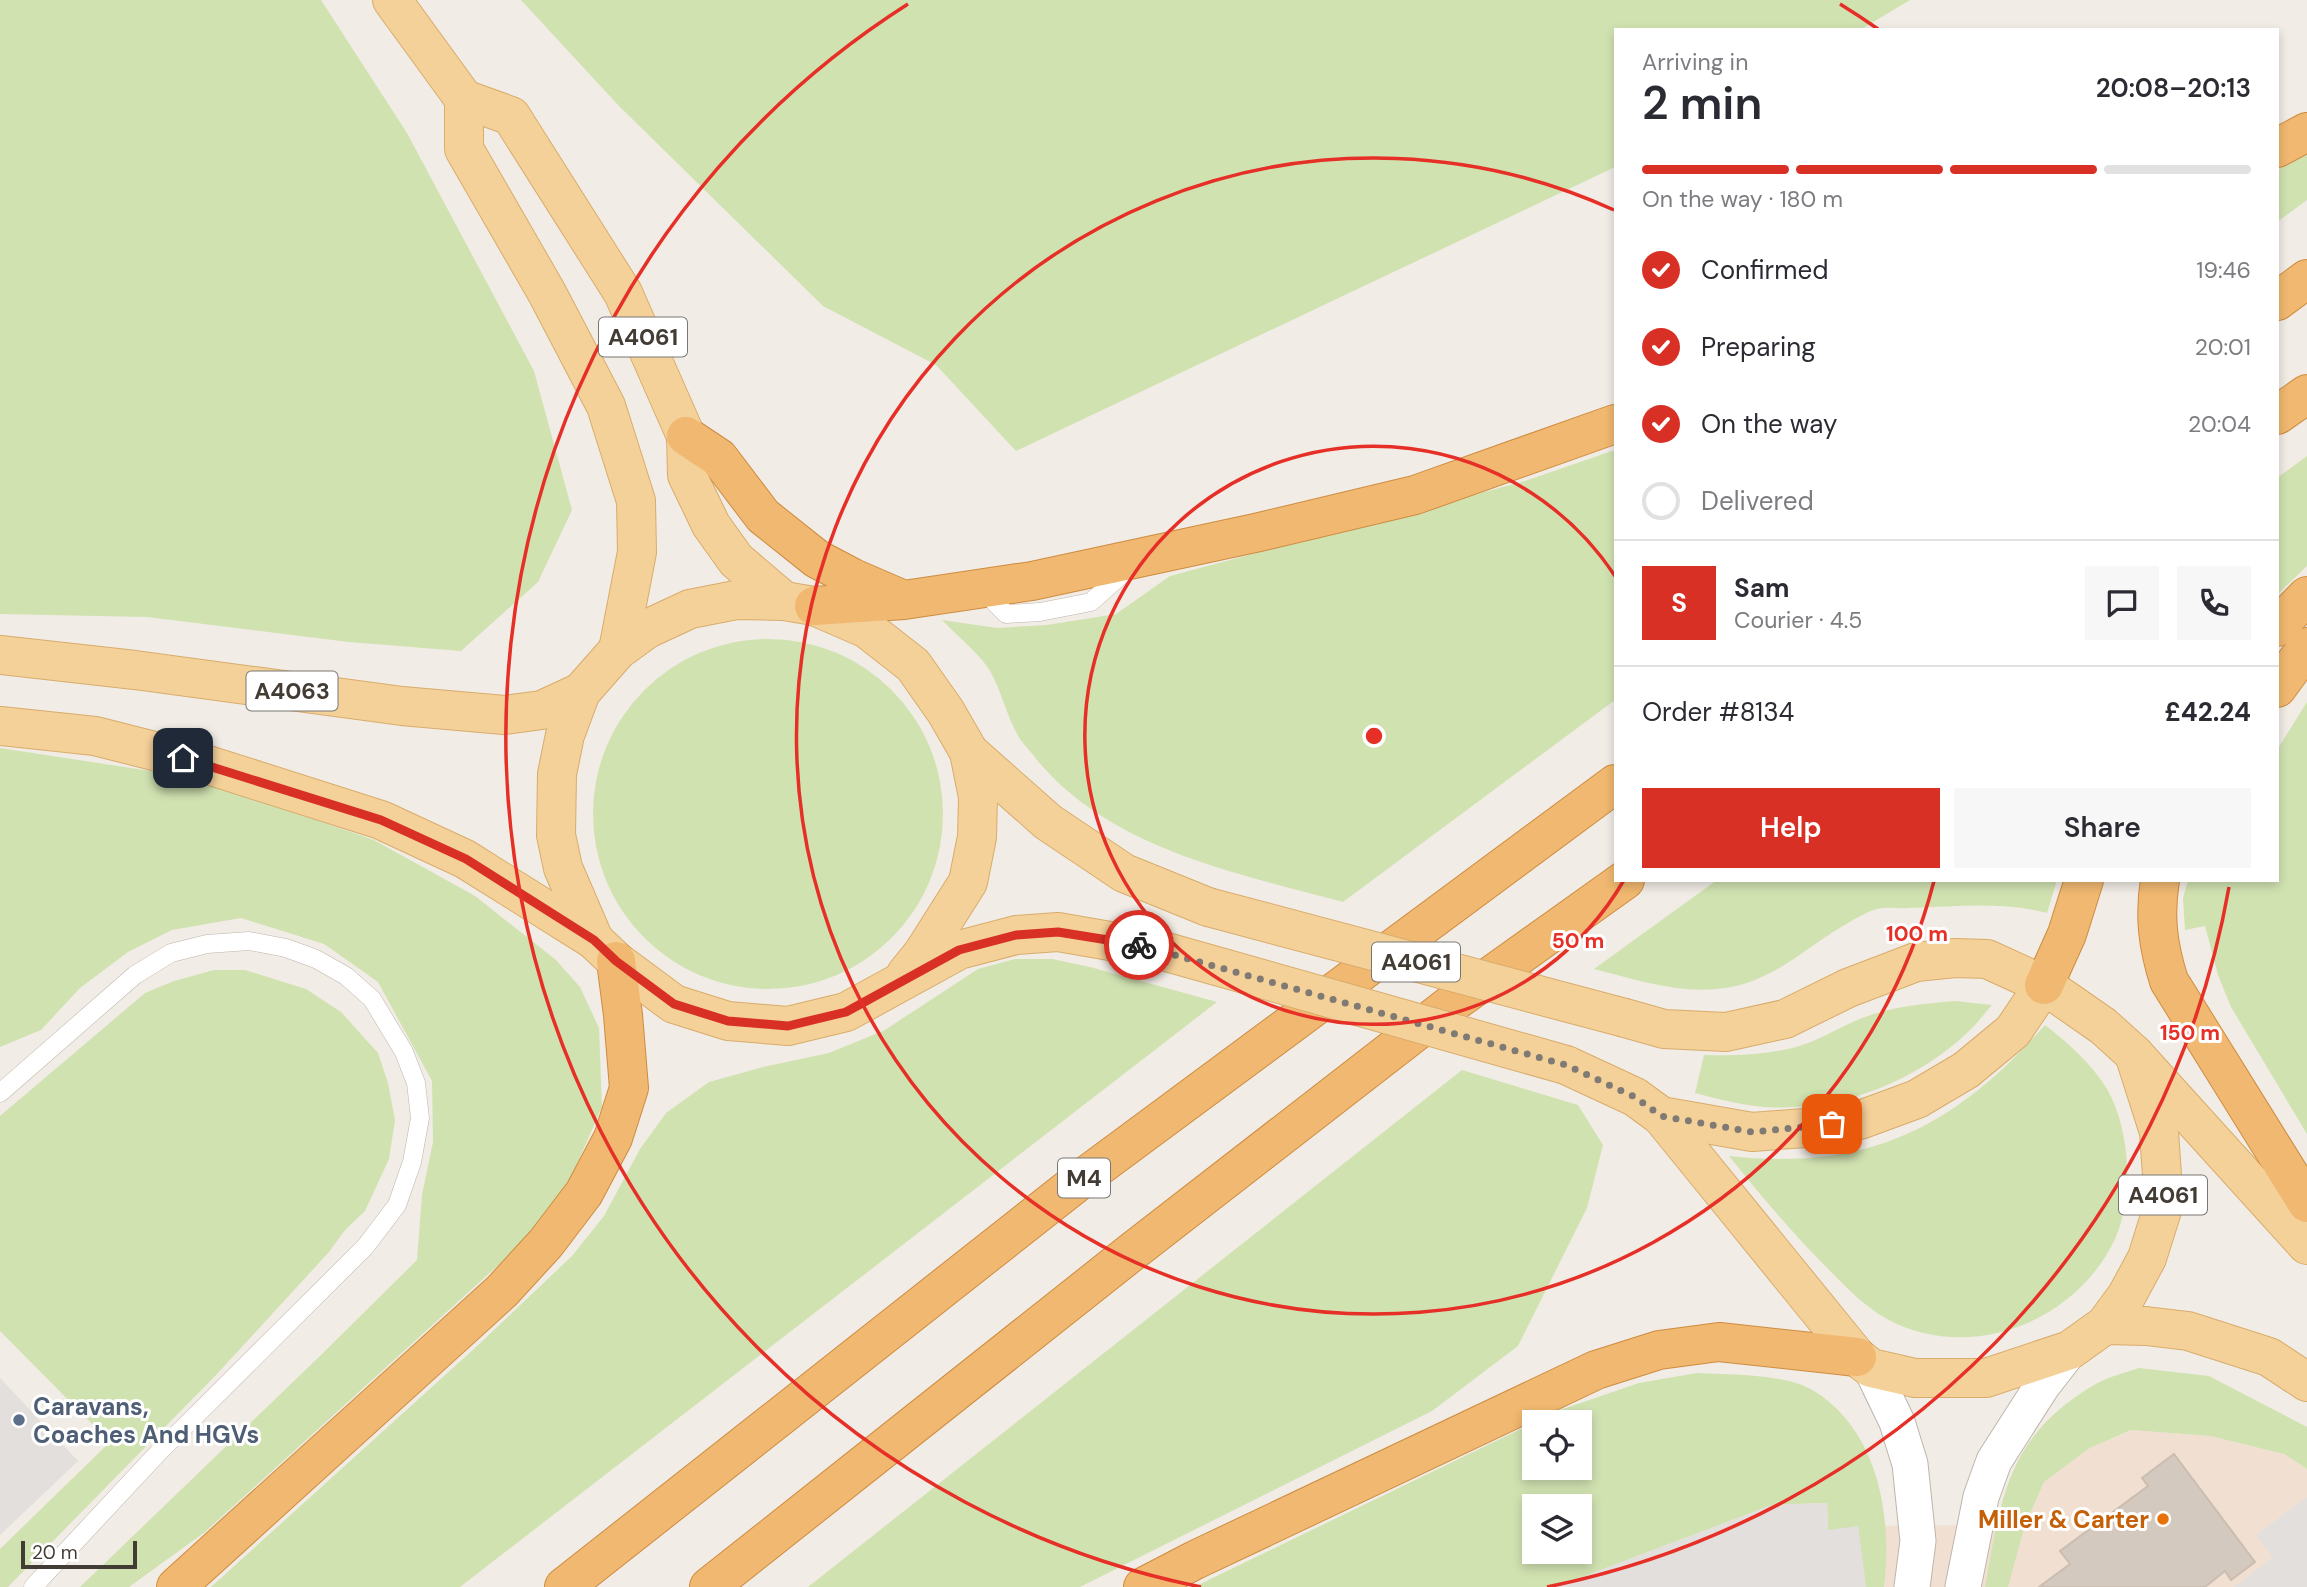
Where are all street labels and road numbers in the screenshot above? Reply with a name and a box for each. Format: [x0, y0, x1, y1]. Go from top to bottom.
road number: A4061 [599, 318, 687, 356]
road number: A4063 [246, 671, 338, 710]
road number: A4061 [1372, 942, 1460, 981]
road number: M4 [1058, 1158, 1110, 1198]
road number: A4061 [2119, 1176, 2207, 1214]

